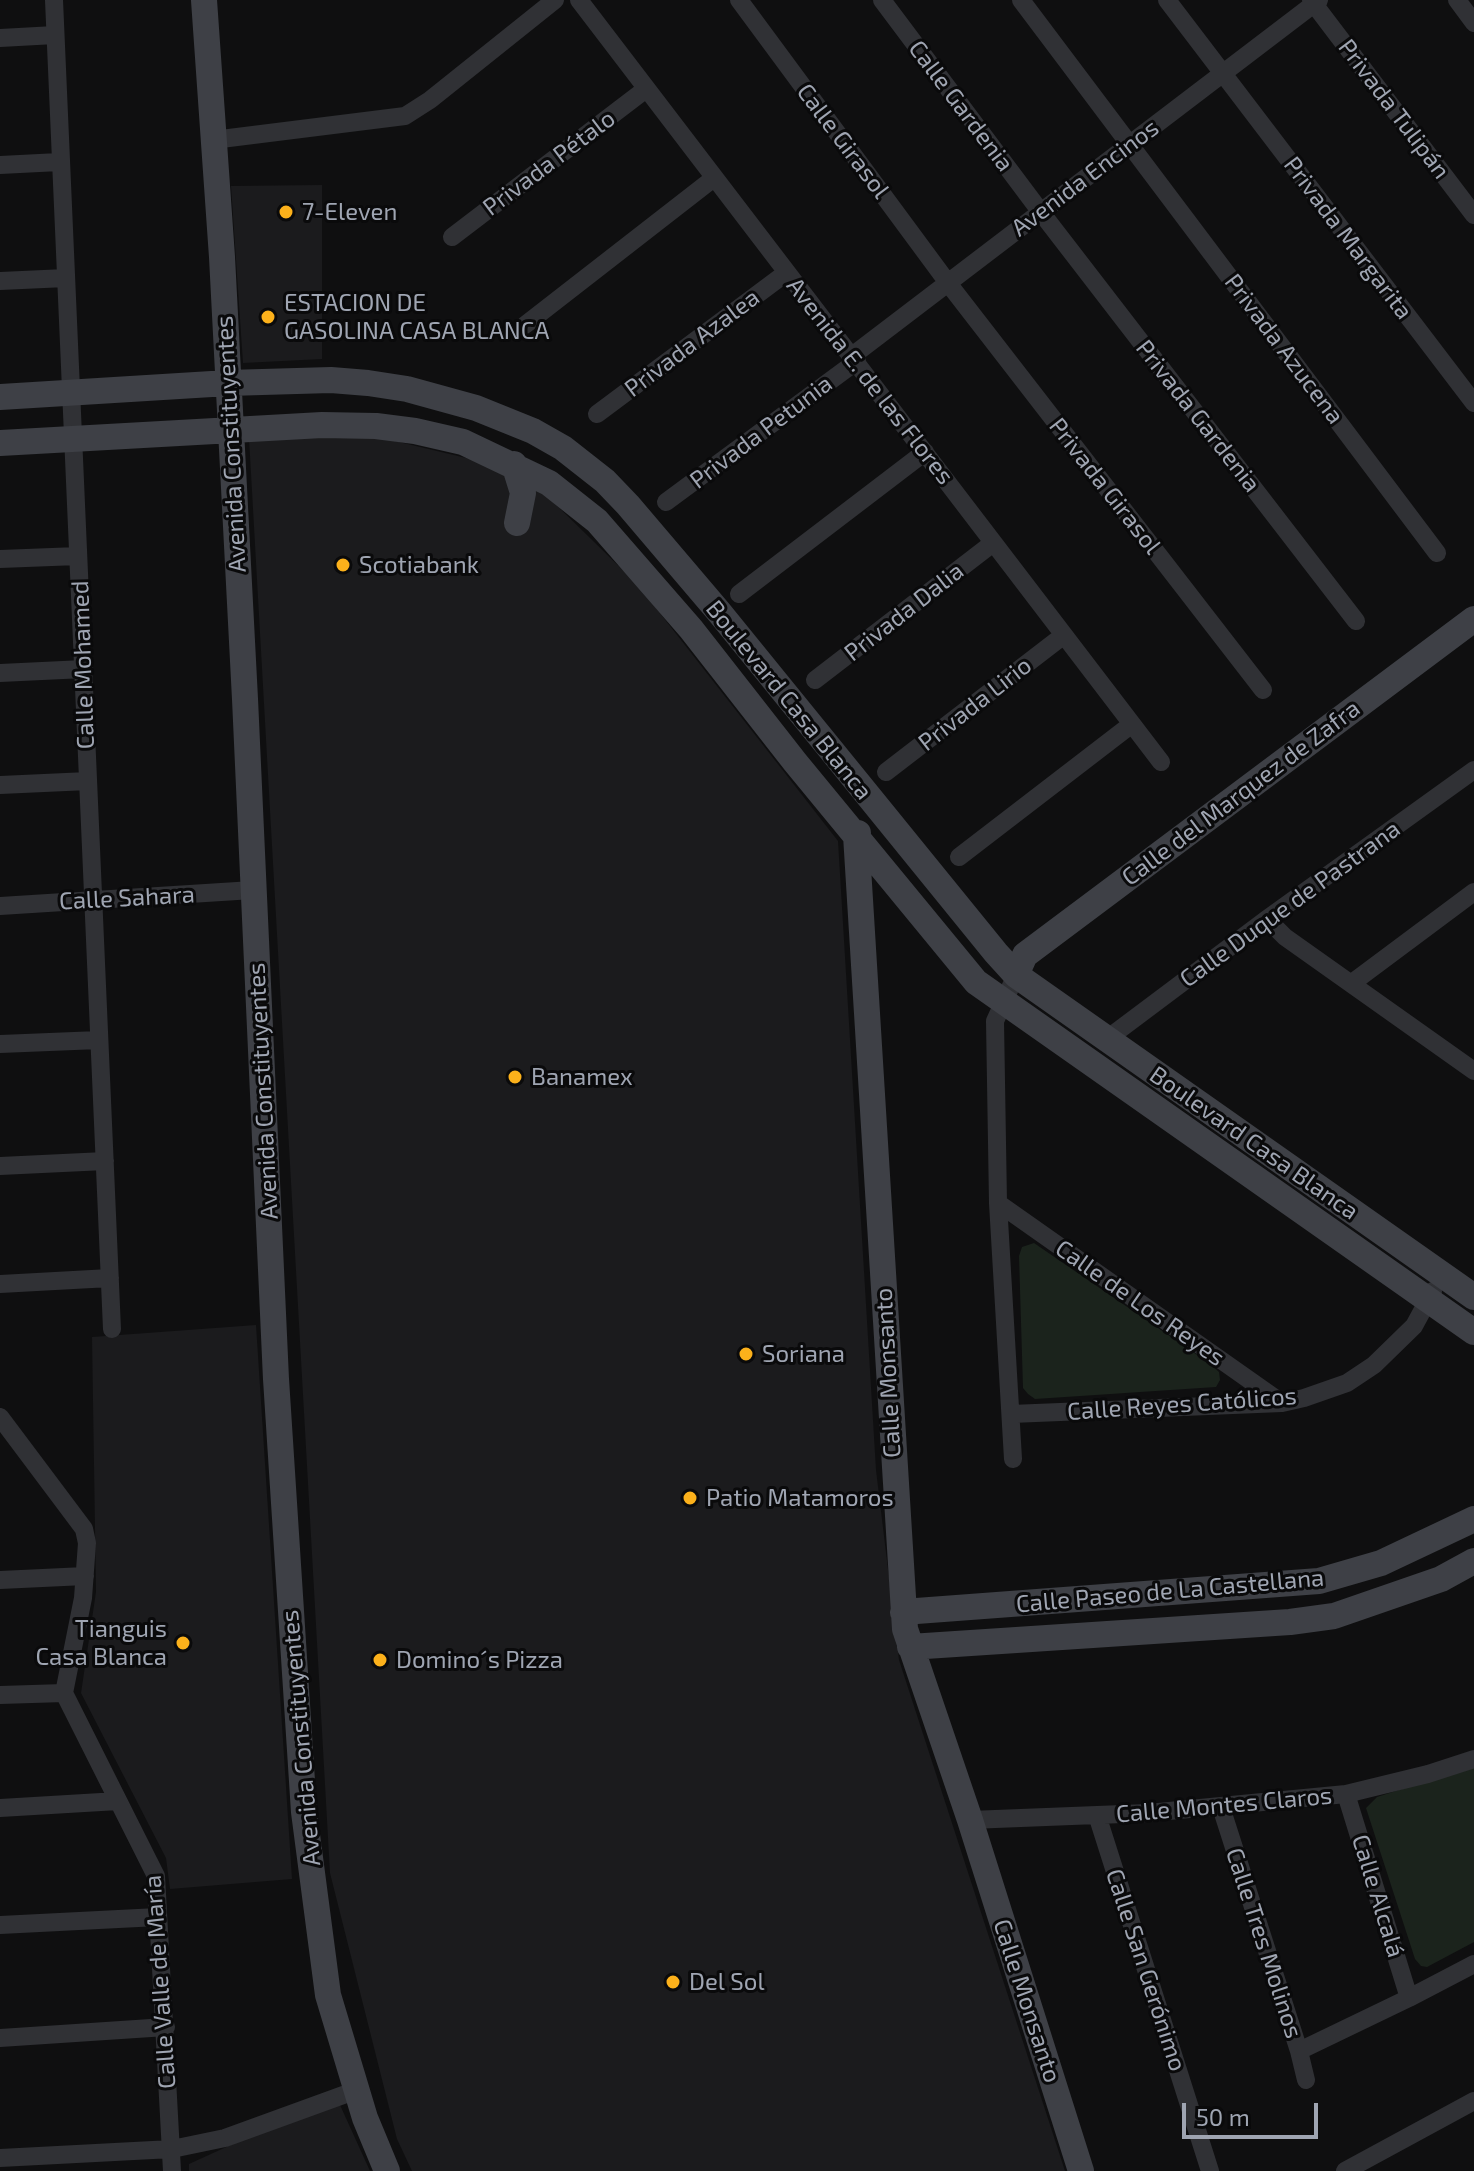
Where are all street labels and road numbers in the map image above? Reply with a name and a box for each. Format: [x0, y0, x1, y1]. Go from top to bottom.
street label: Privada Tulipán [1332, 33, 1456, 185]
street label: Calle Gardenia [902, 35, 1020, 177]
street label: Calle Girasol [791, 78, 895, 204]
street label: Privada Pétalo [477, 104, 621, 222]
street label: Avenida Encinos [1006, 113, 1164, 243]
street label: Privada Margarita [1278, 151, 1418, 325]
street label: Privada Azucena [1218, 268, 1350, 430]
street label: Avenida E. de las Flores [780, 272, 960, 490]
street label: Privada Azalea [619, 283, 765, 403]
street label: Avenida Constituyentes [210, 315, 252, 573]
street label: Privada Gardenia [1130, 334, 1266, 498]
street label: Privada Petunia [684, 369, 838, 495]
street label: Privada Girasol [1043, 412, 1167, 560]
street label: Privada Dalia [839, 557, 969, 667]
street label: Calle Mohamed [66, 580, 100, 750]
street label: Boulevard Casa Blanca [700, 595, 878, 805]
street label: Privada Lirio [913, 651, 1037, 757]
street label: Calle del Marquez de Zafra [1116, 694, 1366, 892]
street label: Calle Duque de Pastrana [1174, 814, 1406, 994]
street label: Calle Sahara [58, 880, 196, 916]
street label: Avenida Constituyentes [242, 962, 284, 1220]
street label: Boulevard Casa Blanca [1144, 1060, 1364, 1226]
street label: Calle de Los Reyes [1050, 1234, 1230, 1372]
street label: Calle Monsanto [869, 1287, 907, 1459]
street label: Calle Reyes Católicos [1066, 1382, 1298, 1426]
street label: Calle Paseo de La Castellana [1015, 1563, 1325, 1619]
street label: Avenida Constituyentes [275, 1609, 327, 1867]
street label: Calle Montes Claros [1115, 1781, 1333, 1829]
street label: Calle Alcalá [1346, 1831, 1410, 1961]
street label: Calle Tres Molinos [1220, 1844, 1308, 2042]
street label: Calle San Gerónimo [1100, 1865, 1192, 2075]
street label: Calle Valle de María [138, 1874, 182, 2090]
street label: Calle Monsanto [987, 1916, 1067, 2086]

